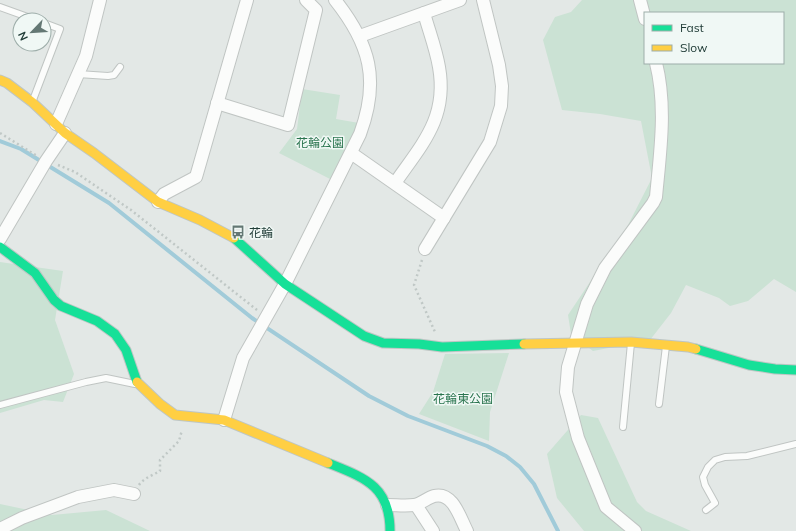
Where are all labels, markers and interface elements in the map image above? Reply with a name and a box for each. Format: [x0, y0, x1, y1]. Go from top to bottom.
north arrow [12, 12, 52, 52]
legend [644, 12, 784, 64]
text: Fast [680, 20, 704, 35]
text: N [15, 30, 31, 43]
text: Slow [680, 40, 708, 55]
park label: 花輪公園 [296, 135, 344, 150]
bus stop icon: 花輪 [230, 224, 246, 240]
place label: 花輪 [249, 225, 273, 240]
park label: 花輪東公園 [433, 391, 493, 406]

